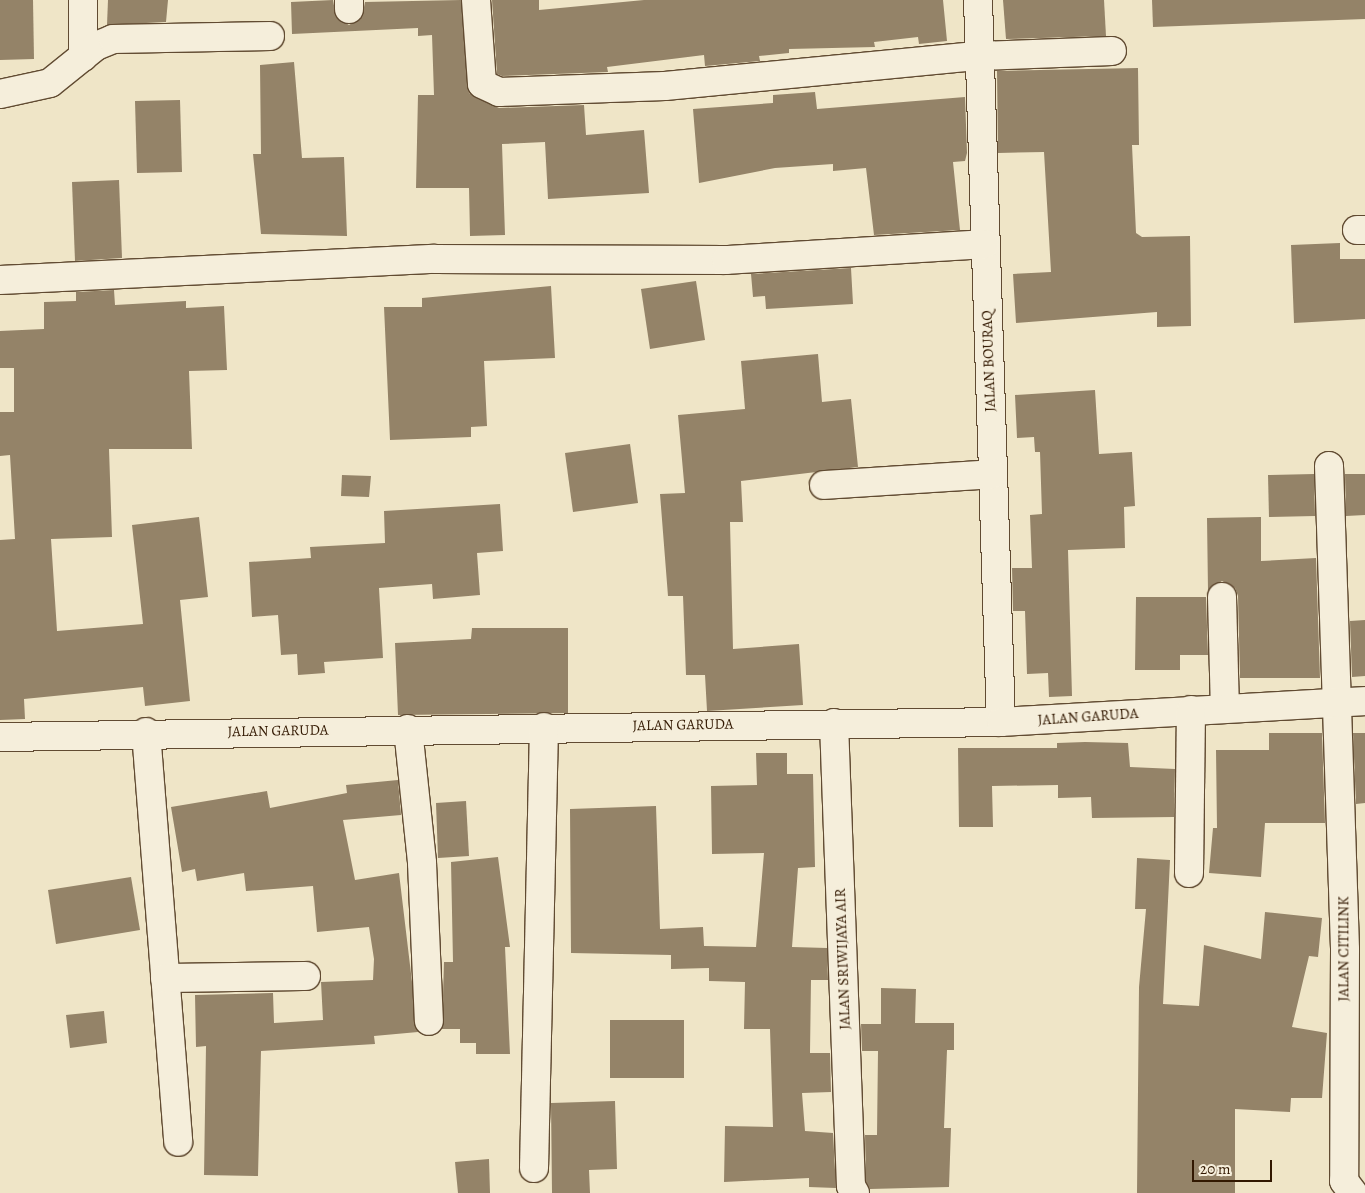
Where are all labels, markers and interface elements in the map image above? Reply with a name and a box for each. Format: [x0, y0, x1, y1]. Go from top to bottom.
street label: JALAN BOURAQ [978, 310, 1000, 412]
street label: JALAN GARUDA [1037, 704, 1139, 730]
street label: JALAN GARUDA [632, 715, 734, 735]
street label: JALAN GARUDA [227, 721, 329, 741]
street label: JALAN SRIWIJAYA AIR [832, 888, 854, 1030]
street label: JALAN CITILINK [1335, 896, 1353, 1002]
scale bar [1195, 1150, 1275, 1182]
text: 20 m [1200, 1159, 1231, 1179]

